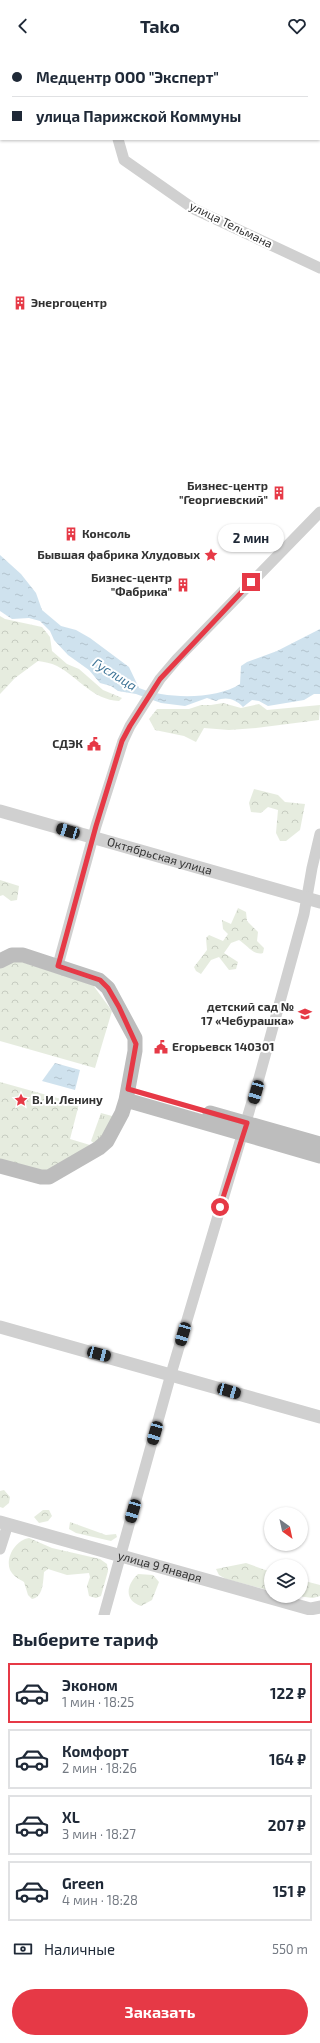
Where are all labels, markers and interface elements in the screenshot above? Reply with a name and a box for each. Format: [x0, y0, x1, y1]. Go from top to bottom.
icon: back [12, 15, 34, 37]
text: Tako [140, 15, 180, 37]
icon: heart [286, 15, 308, 37]
text: Медцентр ООО "Эксперт" [36, 68, 219, 86]
text: улица Парижской Коммуны [36, 107, 241, 125]
street label: улица Тельмана [187, 198, 275, 251]
building icon: Энергоцентр [12, 295, 28, 311]
place label: Энергоцентр [31, 295, 107, 309]
place label: Бизнес-центр "Георгиевский" [179, 478, 268, 506]
building icon: Бизнес-центр "Георгиевский" [271, 485, 287, 501]
callout: 2 мин [218, 524, 284, 552]
building icon: Консоль [63, 526, 79, 542]
place label: Консоль [82, 526, 131, 540]
text: 2 мин [233, 530, 269, 546]
place label: Бывшая фабрика Хлудовых [37, 547, 200, 561]
place icon: Бывшая фабрика Хлудовых [203, 547, 219, 563]
place label: Бизнес-центр "Фабрика" [91, 570, 172, 598]
route end [242, 573, 260, 591]
building icon: Бизнес-центр "Фабрика" [175, 577, 191, 593]
water label: Гуслица [90, 654, 140, 694]
place label: СДЭК [52, 736, 83, 750]
public building icon: СДЭК [86, 736, 102, 752]
car [55, 822, 81, 840]
street label: Октябрьская улица [106, 834, 214, 877]
place label: детский сад № 17 «Чебурашка» [201, 999, 294, 1027]
school or university icon: детский сад № 17 «Чебурашка» [297, 1006, 313, 1022]
public building icon: Егорьевск 140301 [153, 1039, 169, 1055]
place label: Егорьевск 140301 [172, 1039, 274, 1053]
car [247, 1079, 265, 1105]
place icon: В. И. Ленину [13, 1092, 29, 1108]
place label: В. И. Ленину [32, 1092, 103, 1106]
route start [211, 1198, 229, 1216]
car [174, 1321, 192, 1347]
car [86, 1345, 112, 1363]
car [216, 1382, 242, 1400]
car [146, 1420, 164, 1446]
car [124, 1498, 142, 1524]
north arrow [264, 1507, 308, 1551]
map controls [264, 1507, 308, 1603]
street label: улица 9 Января [116, 1547, 204, 1584]
button: layers [264, 1559, 308, 1603]
text: Выберите тариф [12, 1628, 158, 1650]
icon: car [14, 1675, 50, 1711]
text: Эконом [62, 1676, 118, 1694]
text: 122 ₽ [270, 1684, 306, 1702]
text: 1 мин · 18:25 [62, 1694, 134, 1710]
icon: car [14, 1741, 50, 1777]
text: Комфорт [62, 1742, 129, 1760]
text: 164 ₽ [269, 1750, 306, 1768]
text: 2 мин · 18:26 [62, 1760, 137, 1776]
icon: car [14, 1807, 50, 1843]
text: XL [62, 1808, 80, 1826]
text: 207 ₽ [268, 1816, 306, 1834]
text: 3 мин · 18:27 [62, 1826, 136, 1842]
icon: car [14, 1873, 50, 1909]
text: Green [62, 1874, 104, 1892]
text: 151 ₽ [273, 1882, 306, 1900]
text: 4 мин · 18:28 [62, 1892, 138, 1908]
icon: cash [12, 1938, 34, 1960]
text: Наличные [44, 1940, 115, 1958]
text: 550 m [272, 1941, 308, 1957]
button: Заказать [12, 1989, 308, 2035]

